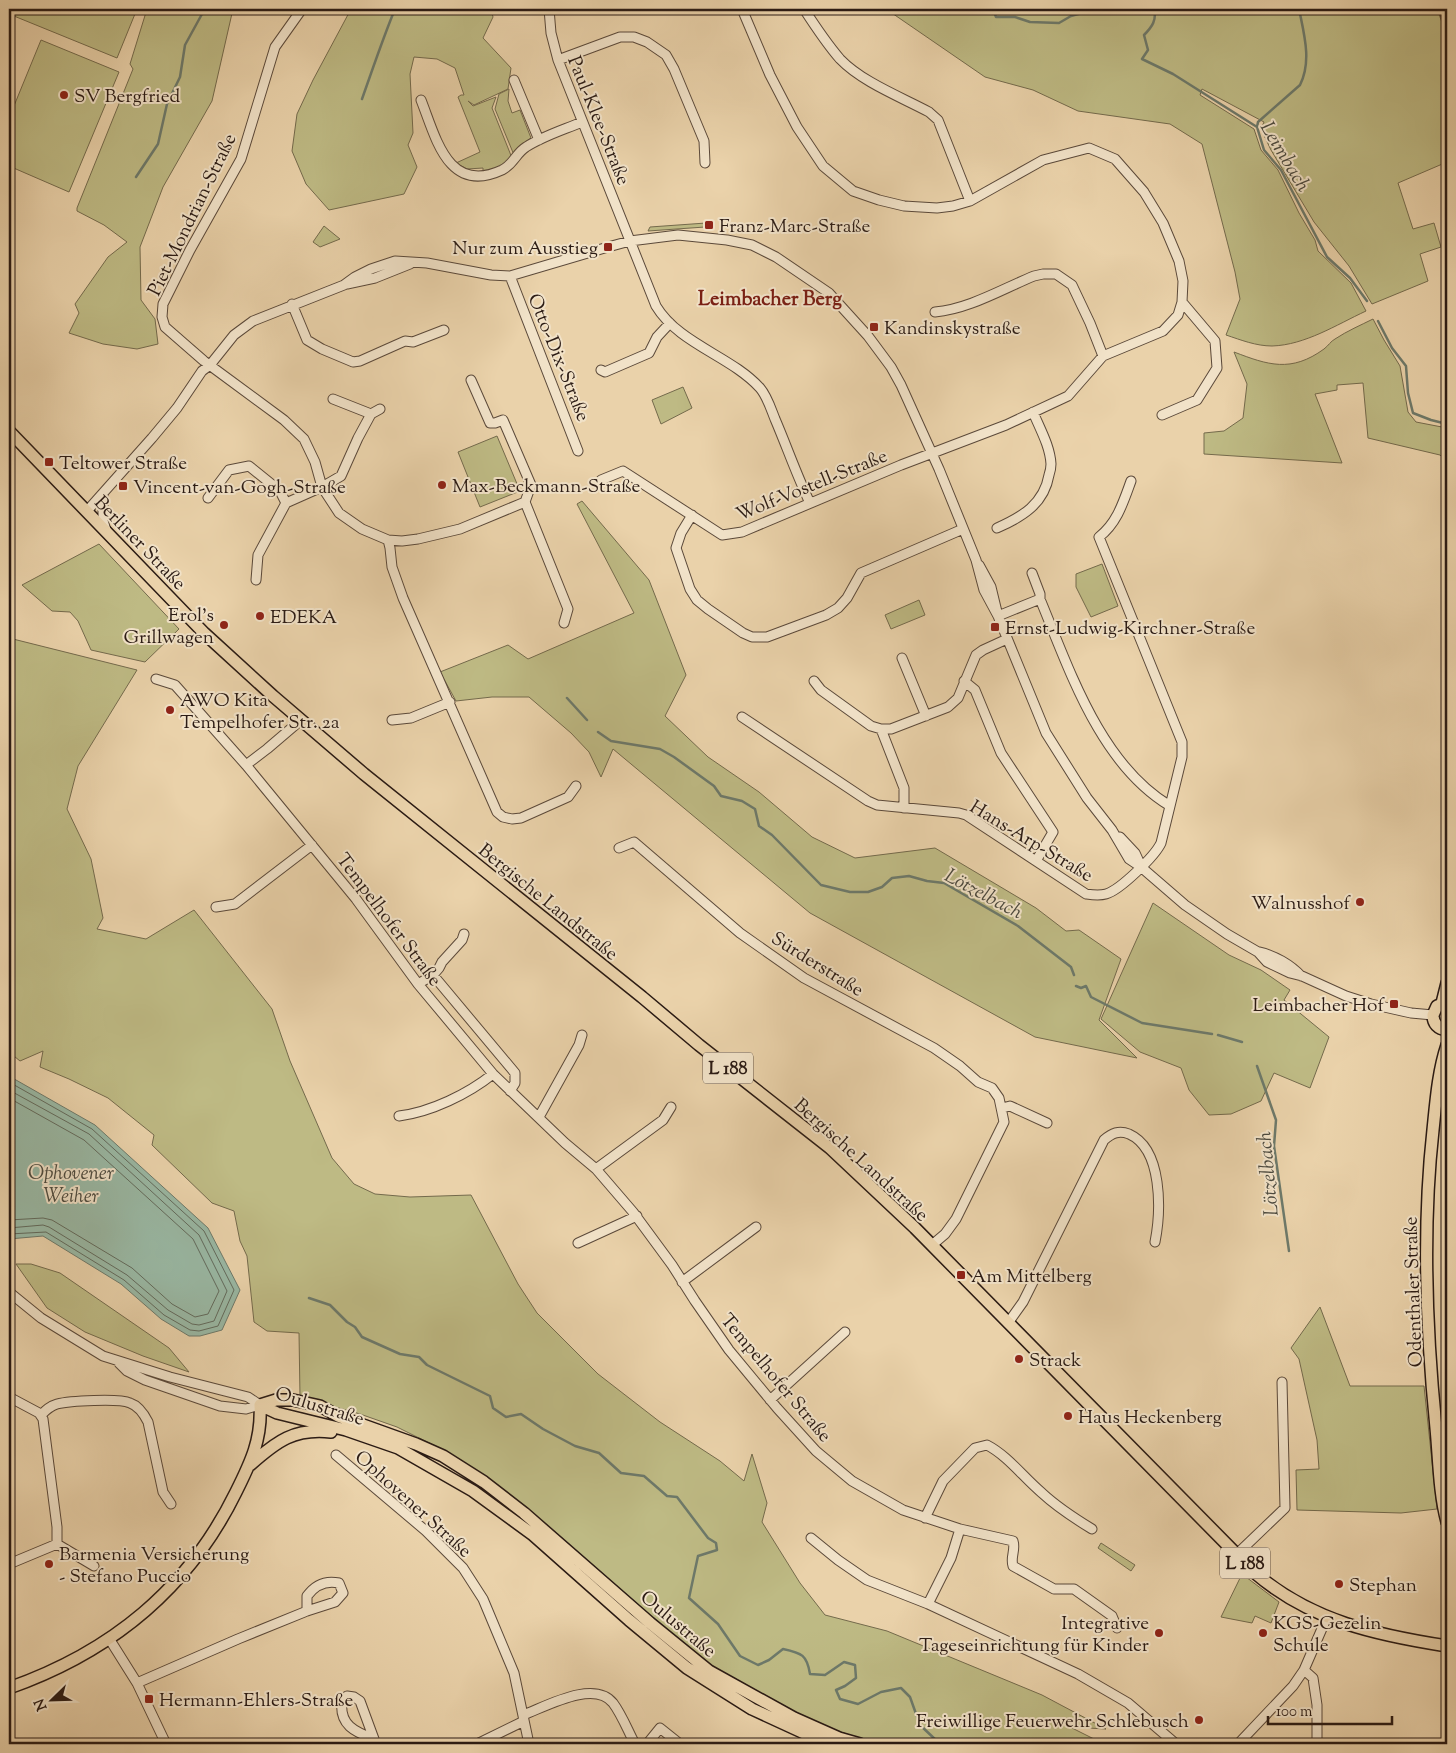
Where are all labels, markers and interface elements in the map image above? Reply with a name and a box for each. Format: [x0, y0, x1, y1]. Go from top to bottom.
street label: Paul-Klee-Straße [559, 52, 636, 190]
place label: SV Bergfried [74, 84, 180, 111]
marker: SV Bergfried [58, 89, 70, 101]
water label: Leimbach [1251, 117, 1316, 198]
street label: Piet-Mondrian-Straße [142, 129, 244, 301]
place label: Franz-Marc-Straße [719, 214, 871, 241]
marker: Franz-Marc-Straße [703, 219, 715, 231]
place label: Nur zum Ausstieg [452, 236, 598, 263]
marker: Nur zum Ausstieg [602, 241, 614, 253]
district label: Leimbacher Berg [698, 286, 842, 315]
street label: Otto-Dix-Straße [520, 290, 596, 426]
place label: Kandinskystraße [884, 316, 1021, 343]
marker: Kandinskystraße [868, 321, 880, 333]
street label: Wolf-Vostell-Straße [732, 444, 892, 529]
place label: Teltower Straße [59, 451, 187, 478]
marker: Teltower Straße [43, 456, 55, 468]
place label: Max-Beckmann-Straße [452, 474, 641, 501]
place label: Vincent-van-Gogh-Straße [133, 475, 346, 502]
marker: Max-Beckmann-Straße [436, 479, 448, 491]
marker: Vincent-van-Gogh-Straße [117, 480, 129, 492]
street label: Berliner Straße [87, 490, 191, 597]
place label: Erol's Grillwagen [124, 603, 214, 652]
place label: EDEKA [270, 605, 338, 632]
marker: EDEKA [254, 610, 266, 622]
place label: Ernst-Ludwig-Kirchner-Straße [1005, 616, 1255, 643]
marker: Erol's Grillwagen [218, 619, 230, 631]
marker: Ernst-Ludwig-Kirchner-Straße [989, 621, 1001, 633]
place label: AWO Kita Tempelhofer Str. 2a [180, 688, 340, 737]
marker: AWO Kita Tempelhofer Str. 2a [164, 704, 176, 716]
street label: Hans-Arp-Straße [964, 795, 1098, 890]
street label: Bergische Landstraße [472, 838, 623, 968]
street label: Tempelhofer Straße [329, 848, 447, 993]
water label: Lötzelbach [939, 862, 1027, 928]
place label: Walnusshof [1251, 891, 1351, 918]
marker: Walnusshof [1354, 896, 1366, 908]
street label: Sürderstraße [765, 926, 868, 1004]
place label: Leimbacher Hof [1252, 993, 1385, 1020]
marker: Leimbacher Hof [1388, 998, 1400, 1010]
road number: L 188 [703, 1052, 753, 1084]
street label: Bergische Landstraße [787, 1093, 934, 1229]
water label: Lötzelbach [1251, 1130, 1288, 1217]
water label: Ophovener Weiher [28, 1160, 114, 1212]
street label: Odenthaler Straße [1398, 1216, 1431, 1368]
place label: Am Mittelberg [971, 1264, 1092, 1291]
marker: Am Mittelberg [955, 1269, 967, 1281]
street label: Tempelhofer Straße [713, 1308, 837, 1449]
place label: Strack [1029, 1348, 1082, 1375]
marker: Strack [1013, 1353, 1025, 1365]
street label: Oulustraße [271, 1381, 367, 1434]
place label: Haus Heckenberg [1078, 1405, 1222, 1432]
marker: Haus Heckenberg [1062, 1410, 1074, 1422]
street label: Ophovener Straße [348, 1445, 477, 1565]
place label: Barmenia Versicherung - Stefano Puccio [59, 1542, 249, 1591]
road number: L 188 [1220, 1548, 1270, 1579]
marker: Barmenia Versicherung - Stefano Puccio [43, 1558, 55, 1570]
place label: Stephan [1349, 1573, 1417, 1600]
marker: Stephan [1333, 1578, 1345, 1590]
street label: Oulustraße [634, 1585, 721, 1665]
place label: Integrative Tageseinrichtung für Kinder [919, 1611, 1149, 1660]
place label: KGS-Gezelin Schule [1273, 1611, 1382, 1660]
marker: Integrative Tageseinrichtung für Kinder [1153, 1627, 1165, 1639]
marker: KGS-Gezelin Schule [1257, 1627, 1269, 1639]
north arrow [28, 1676, 78, 1726]
place label: Hermann-Ehlers-Straße [159, 1688, 354, 1715]
marker: Hermann-Ehlers-Straße [143, 1693, 155, 1705]
scale bar [1268, 1693, 1392, 1725]
text: N [30, 1695, 53, 1713]
text: 100 m [1276, 1702, 1313, 1723]
place label: Freiwillige Feuerwehr Schlebusch [916, 1709, 1189, 1736]
marker: Freiwillige Feuerwehr Schlebusch [1193, 1714, 1205, 1726]

